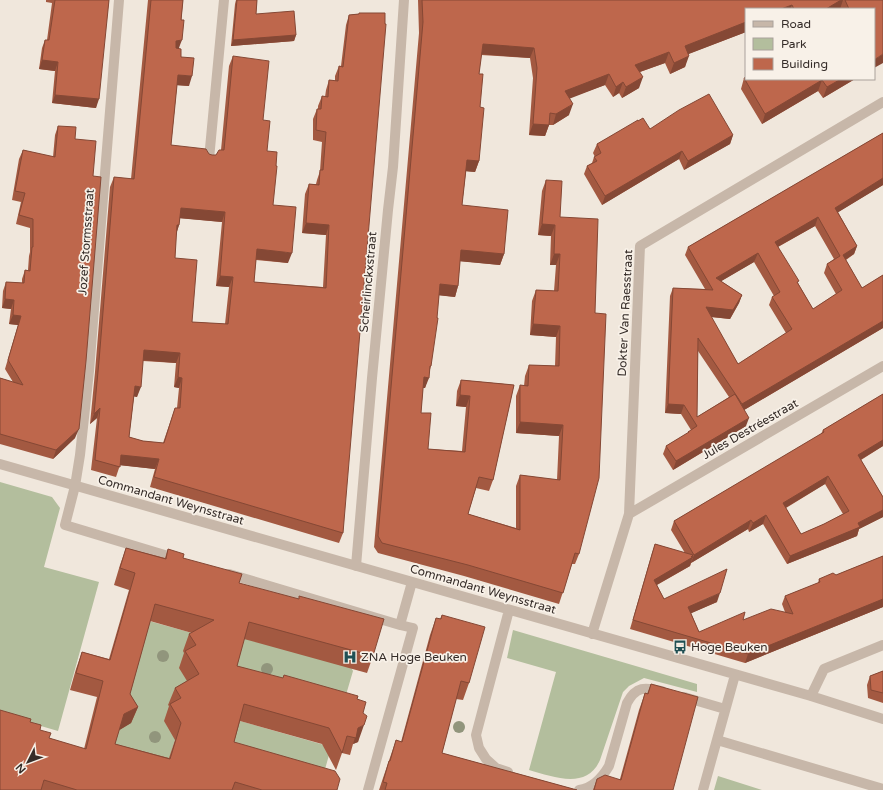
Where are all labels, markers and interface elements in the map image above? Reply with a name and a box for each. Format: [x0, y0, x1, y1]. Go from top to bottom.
legend [745, 8, 875, 80]
text: Road [781, 17, 811, 31]
text: Park [781, 37, 807, 51]
text: Building [781, 57, 828, 71]
street label: Jozef Stormsstraat [75, 188, 97, 296]
street label: Scheirlinckxstraat [357, 231, 379, 333]
street label: Dokter Van Raesstraat [615, 249, 635, 377]
street label: Jules Destréestraat [700, 396, 801, 462]
street label: Commandant Weynsstraat [96, 472, 246, 528]
street label: Commandant Weynsstraat [408, 561, 558, 617]
bus stop icon: Hoge Beuken [672, 639, 688, 655]
place label: Hoge Beuken [691, 640, 768, 654]
hospital icon: ZNA Hoge Beuken [342, 649, 358, 665]
place label: ZNA Hoge Beuken [361, 650, 467, 664]
north arrow [8, 742, 48, 782]
text: N [13, 761, 29, 776]

